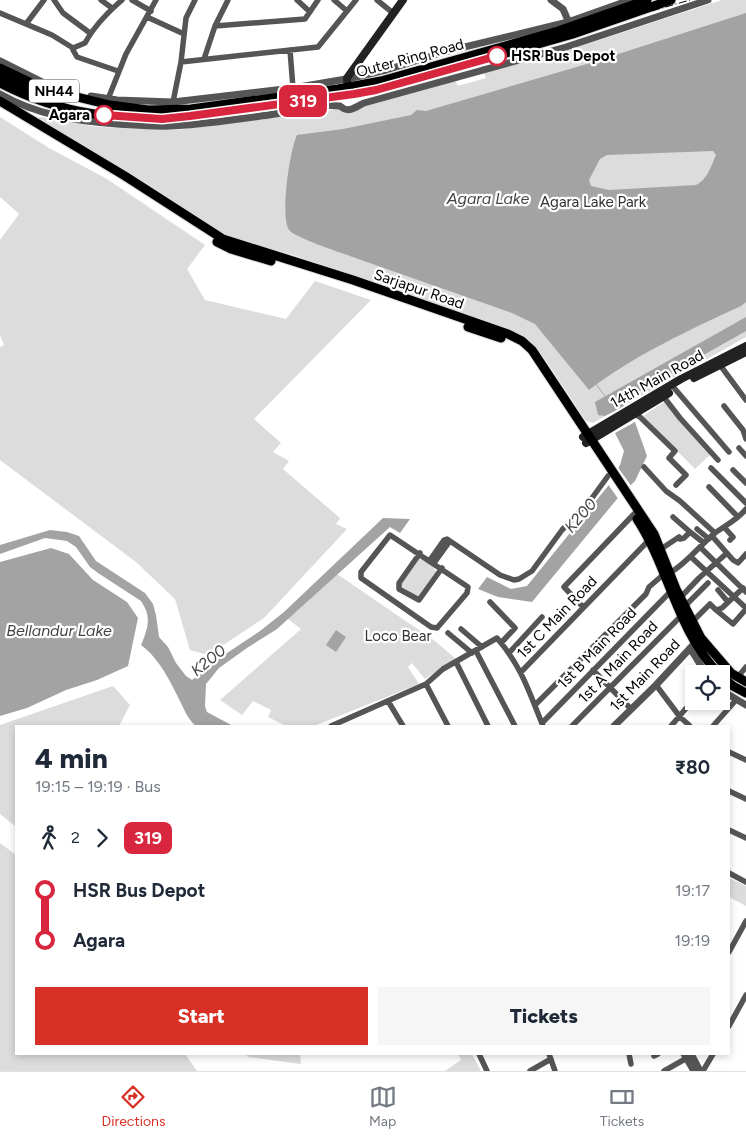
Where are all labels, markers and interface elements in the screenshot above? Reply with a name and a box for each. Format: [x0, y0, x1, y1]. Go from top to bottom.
street label: Outer Ring Road [354, 35, 466, 81]
marker: HSR Bus Depot [487, 46, 507, 66]
place label: HSR Bus Depot [511, 47, 615, 65]
road number: NH44 [29, 80, 79, 102]
line badge: 319 [274, 85, 332, 117]
text: 319 [289, 90, 317, 112]
marker: Agara [94, 105, 114, 125]
place label: Agara [49, 106, 90, 124]
water label: Agara Lake [446, 189, 529, 208]
park label: Agara Lake Park [540, 193, 647, 211]
street label: Sarjapur Road [372, 265, 466, 313]
street label: 14th Main Road [607, 346, 707, 412]
water label: K200 [560, 494, 600, 536]
street label: 1st C Main Road [513, 572, 601, 662]
street label: 1st B Main Road [554, 604, 640, 692]
street label: 1st A Main Road [574, 617, 662, 707]
water label: Bellandur Lake [6, 621, 112, 640]
park label: Loco Bear [364, 627, 432, 645]
street label: 1st Main Road [606, 635, 684, 715]
water label: K200 [187, 641, 230, 680]
map controls [685, 665, 730, 710]
button: locate [685, 665, 730, 710]
text: 4 min [35, 741, 108, 775]
text: ₹80 [675, 756, 710, 779]
text: 19:15 – 19:19 · Bus [35, 777, 161, 796]
icon: walk [35, 824, 63, 852]
icon: forward [88, 824, 116, 852]
text: 319 [134, 827, 162, 849]
text: 2 [71, 828, 80, 847]
text: HSR Bus Depot [73, 879, 205, 902]
text: 19:17 [675, 881, 710, 900]
text: Agara [73, 929, 125, 952]
text: 19:19 [675, 931, 710, 950]
button: Start [35, 987, 368, 1045]
button: Tickets [378, 987, 710, 1045]
tab: Directions [102, 1083, 165, 1130]
tab: Map [369, 1083, 397, 1130]
tab: Tickets [600, 1083, 644, 1130]

